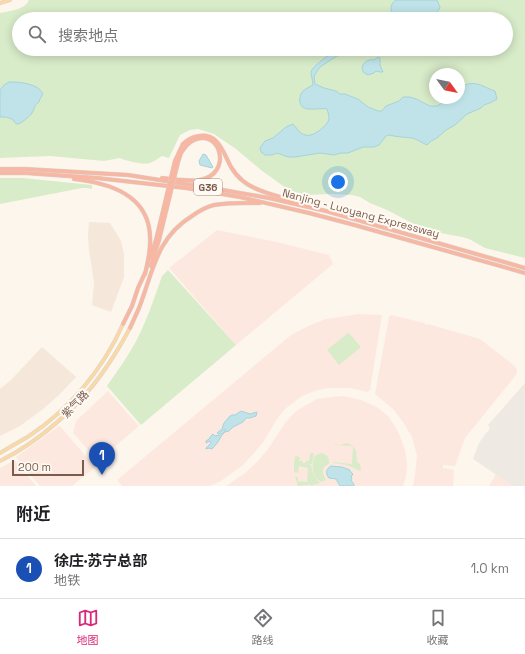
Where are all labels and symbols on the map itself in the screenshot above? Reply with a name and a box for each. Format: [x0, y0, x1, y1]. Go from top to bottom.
north arrow [429, 68, 465, 104]
your location [328, 172, 348, 192]
road number: G36 [194, 179, 222, 195]
street label: Nanjing - Luoyang Expressway [281, 185, 441, 241]
street label: 紫气路 [59, 387, 91, 421]
pin: 1 [89, 442, 115, 475]
scale bar [12, 458, 84, 477]

